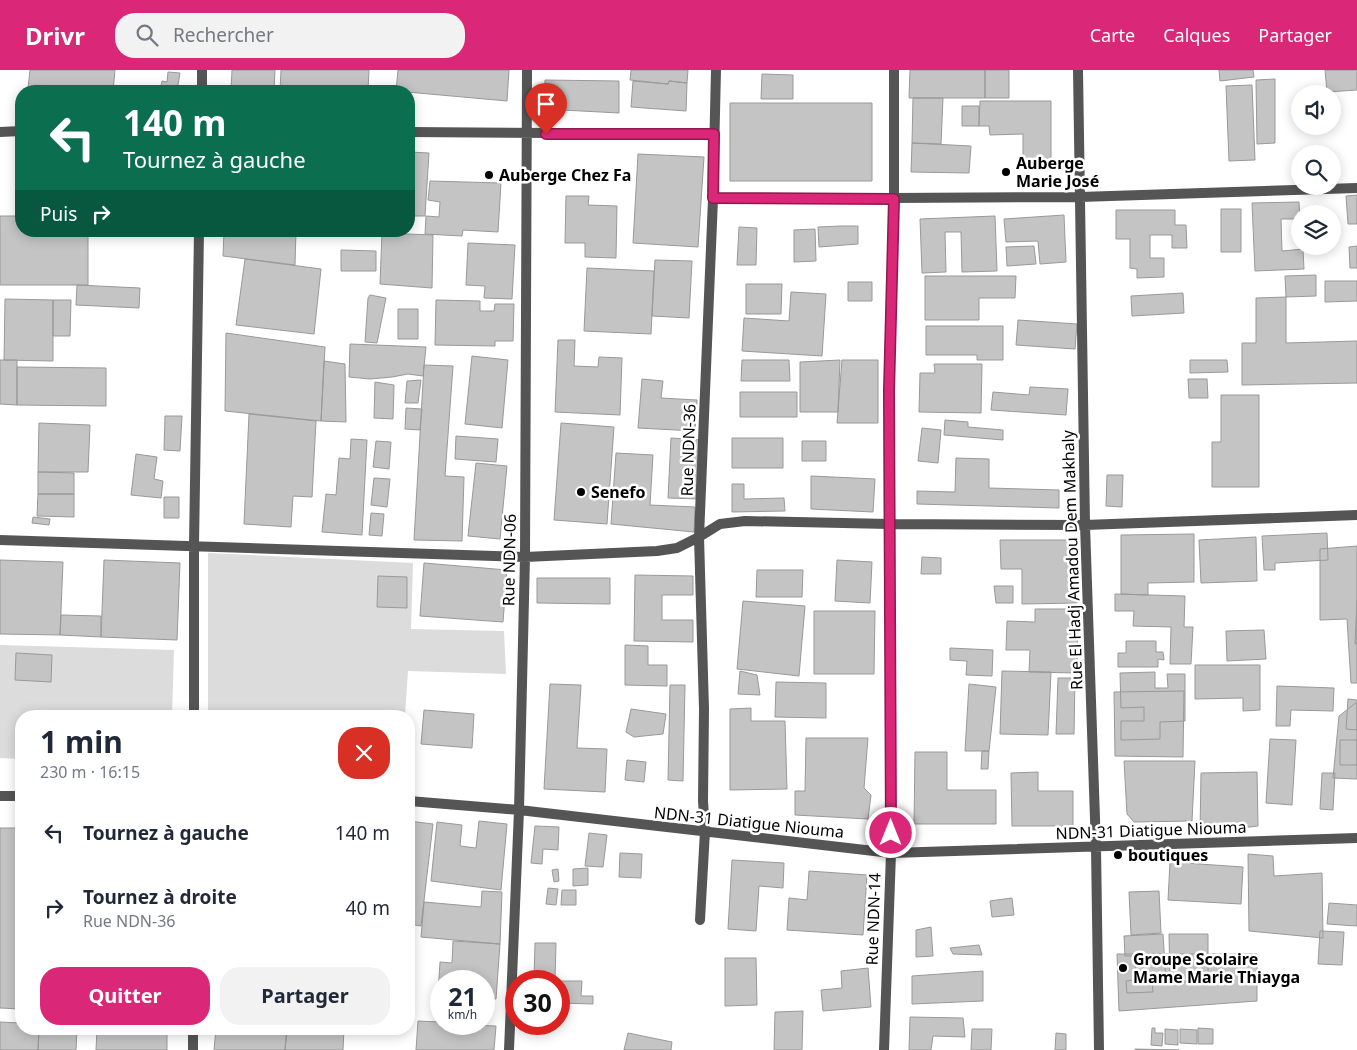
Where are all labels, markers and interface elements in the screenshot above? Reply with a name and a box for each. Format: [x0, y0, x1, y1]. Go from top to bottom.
search box [115, 13, 465, 58]
text: Drivr [25, 19, 85, 52]
icon: search [133, 21, 161, 49]
text: Rechercher [173, 22, 274, 48]
text: Carte [1090, 23, 1135, 47]
text: Calques [1163, 23, 1230, 47]
text: Partager [1258, 23, 1332, 47]
pin [525, 83, 567, 134]
map controls [1291, 85, 1341, 255]
button: sound [1291, 85, 1341, 135]
icon: arrive [532, 90, 560, 118]
text: 140 m [123, 99, 226, 146]
icon: left [40, 105, 105, 170]
text: Tournez à gauche [123, 144, 306, 174]
button: search [1291, 145, 1341, 195]
place label: Auberge Marie José [1016, 152, 1099, 192]
place label: Auberge Chez Fa [499, 164, 631, 186]
marker: Auberge Marie José [1000, 166, 1012, 178]
marker: Auberge Chez Fa [483, 169, 495, 181]
icon: right [87, 200, 115, 228]
text: Puis [40, 201, 77, 227]
button: layers [1291, 205, 1341, 255]
street label: Rue NDN-36 [675, 403, 701, 497]
street label: Rue El Hadj Amadou Dem Makhaly [1056, 429, 1088, 690]
place label: Senefo [591, 481, 646, 503]
marker: Senefo [575, 486, 587, 498]
street label: Rue NDN-06 [497, 514, 521, 606]
text: 1 min [40, 721, 123, 762]
button: close [338, 727, 390, 779]
text: 230 m · 16:15 [40, 761, 140, 783]
street label: NDN-31 Diatigue Niouma [653, 801, 845, 843]
position arrow [864, 806, 916, 858]
street label: NDN-31 Diatigue Niouma [1055, 816, 1247, 844]
icon: left [40, 819, 68, 847]
text: Tournez à gauche [83, 820, 249, 846]
text: 140 m [335, 820, 390, 846]
place label: boutiques [1128, 844, 1208, 866]
marker: boutiques [1112, 849, 1124, 861]
street label: Rue NDN-14 [860, 872, 886, 966]
text: Tournez à droite [83, 884, 237, 910]
icon: right [40, 894, 68, 922]
text: 40 m [346, 895, 390, 921]
text: Rue NDN-36 [83, 910, 175, 932]
place label: Groupe Scolaire Mame Marie Thiayga [1133, 948, 1300, 988]
marker: Groupe Scolaire Mame Marie Thiayga [1117, 962, 1129, 974]
button: Quitter [40, 967, 210, 1025]
button: Partager [220, 967, 390, 1025]
speed limit sign: 30 [505, 970, 570, 1035]
text: 21 [448, 979, 477, 1013]
text: km/h [448, 1006, 477, 1023]

